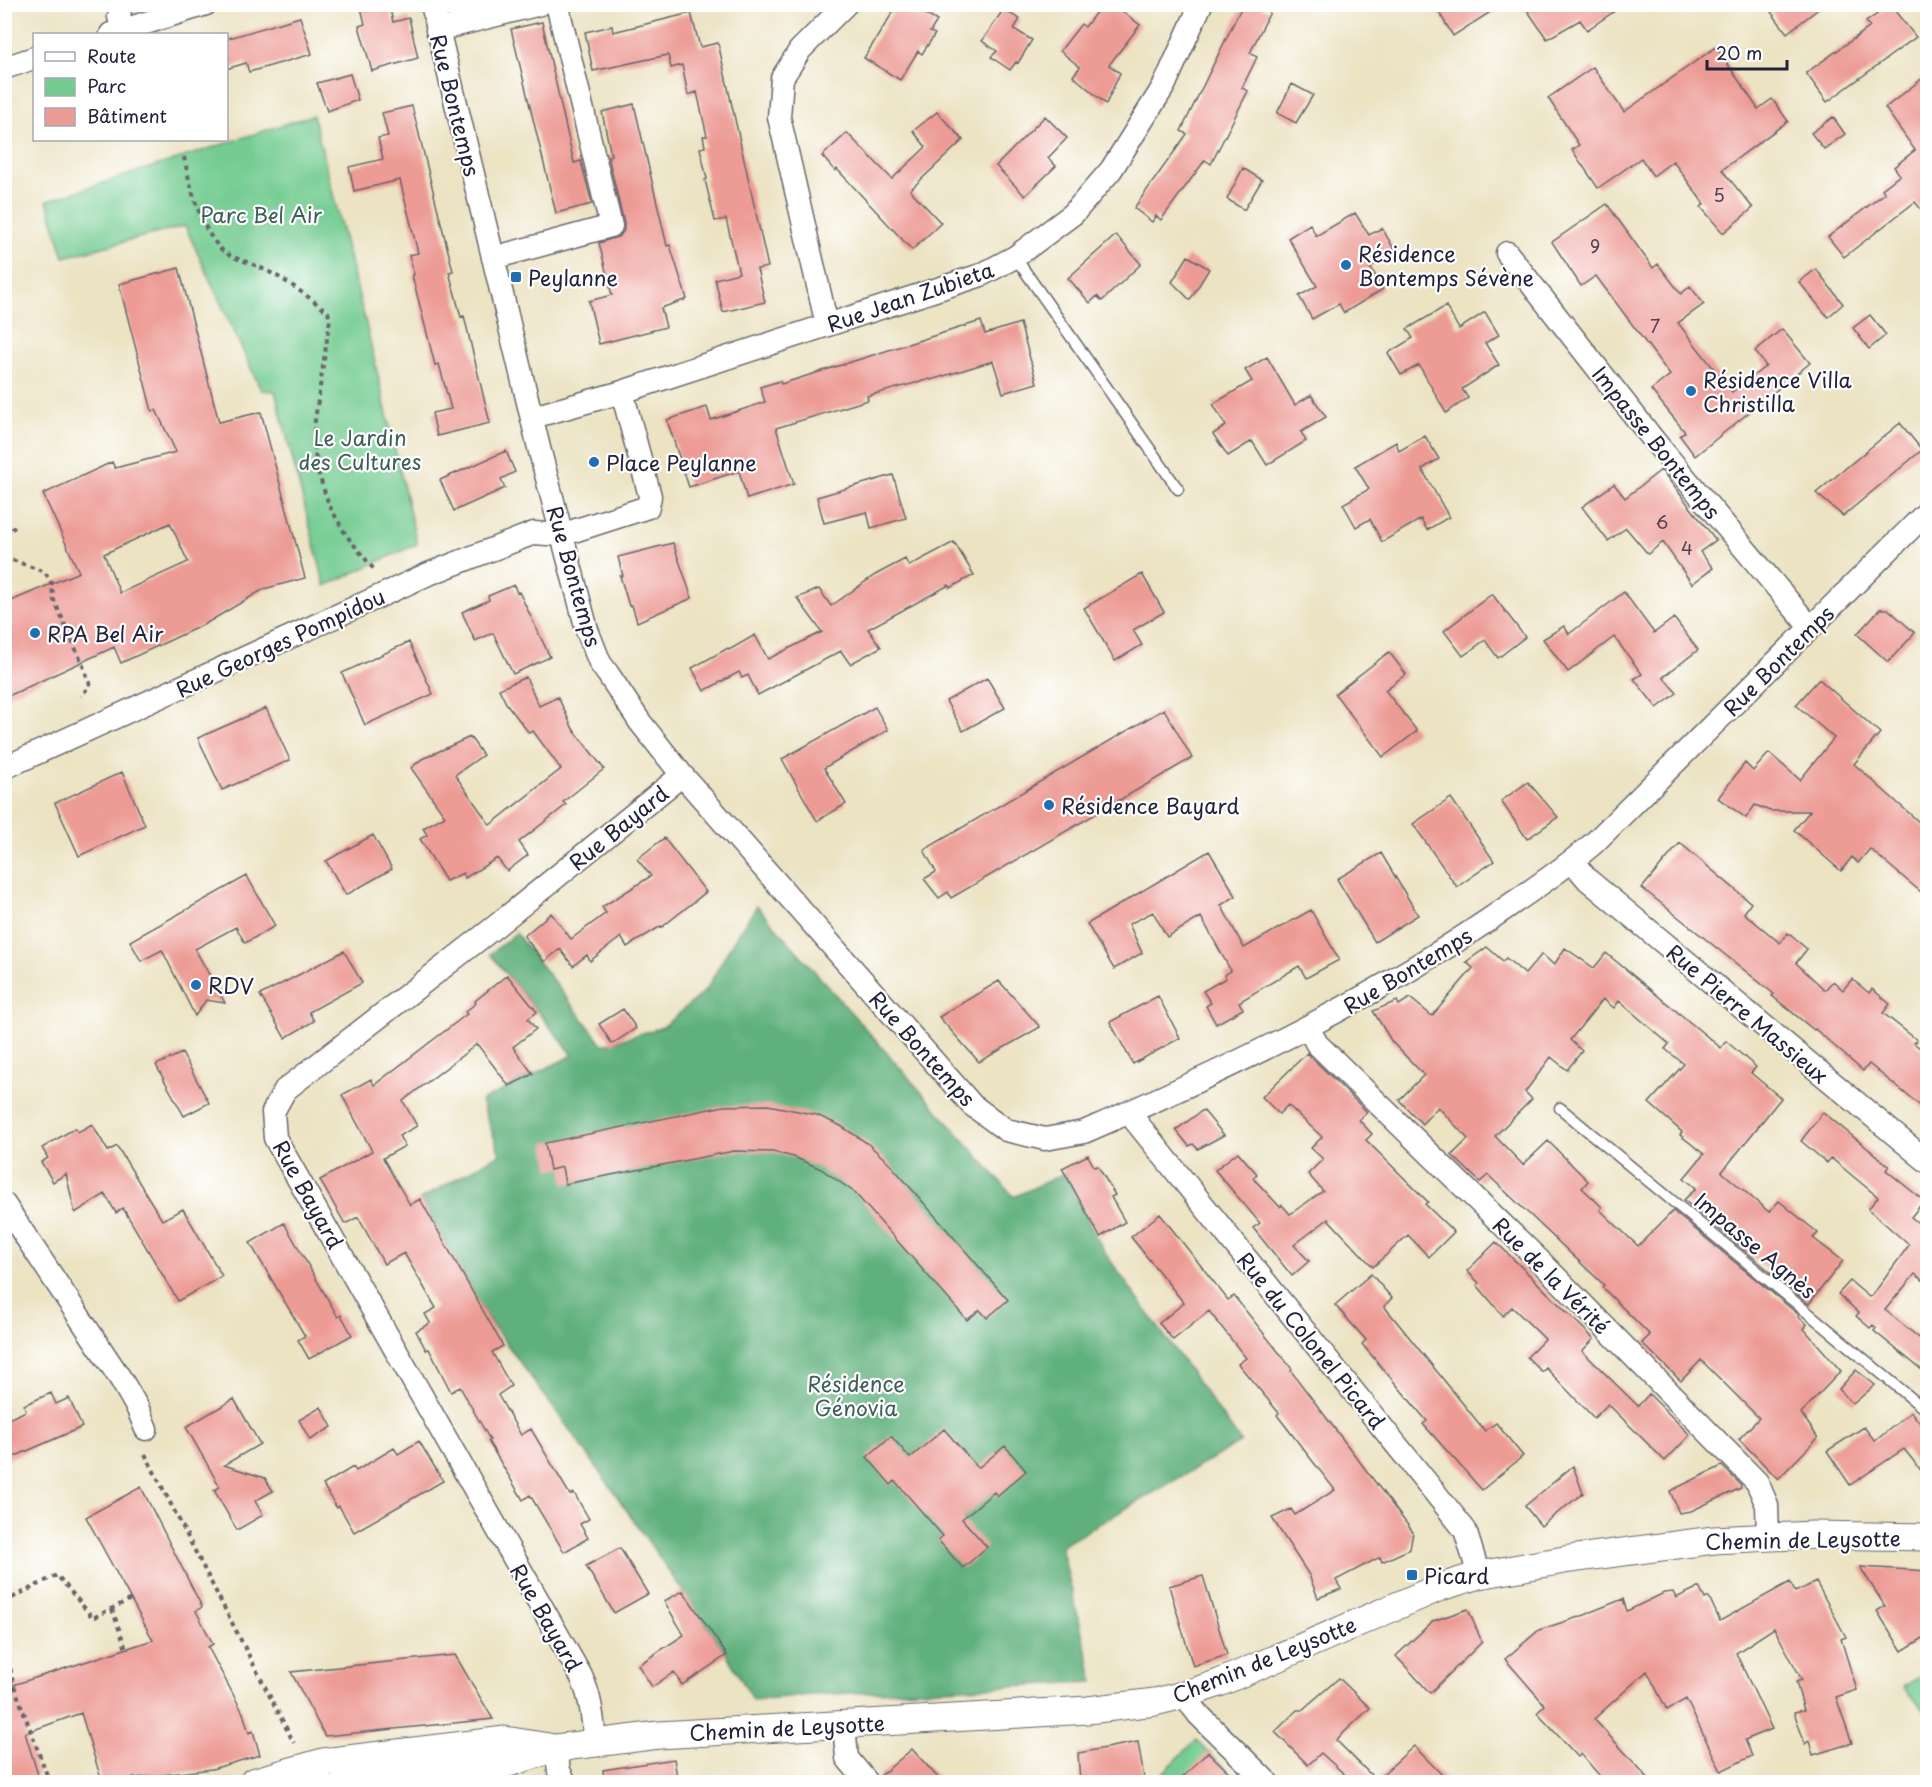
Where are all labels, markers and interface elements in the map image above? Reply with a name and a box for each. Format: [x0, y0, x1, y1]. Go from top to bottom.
street label: Rue Bontemps [423, 31, 489, 179]
legend [33, 33, 228, 141]
scale bar [1707, 33, 1786, 71]
text: 20 m [1716, 39, 1762, 66]
text: Route [87, 42, 137, 69]
text: Parc [87, 72, 126, 99]
text: Bâtiment [87, 102, 167, 129]
house number: 5 [1713, 181, 1725, 208]
park label: Parc Bel Air [200, 198, 323, 230]
house number: 9 [1590, 232, 1600, 259]
place label: Résidence Bontemps Sévène [1358, 237, 1534, 293]
street label: Rue Jean Zubieta [822, 253, 998, 339]
marker: Résidence Bontemps Sévène [1339, 258, 1353, 272]
place label: Peylanne [528, 261, 618, 293]
marker: Peylanne [509, 270, 523, 284]
house number: 7 [1650, 312, 1660, 339]
street label: Impasse Bontemps [1585, 359, 1729, 525]
place label: Résidence Villa Christilla [1703, 363, 1852, 419]
marker: Résidence Villa Christilla [1684, 384, 1698, 398]
park label: Le Jardin des Cultures [299, 421, 421, 477]
place label: Place Peylanne [606, 446, 757, 478]
marker: Place Peylanne [587, 455, 601, 469]
street label: Rue Bontemps [540, 502, 610, 650]
house number: 6 [1656, 508, 1668, 535]
house number: 4 [1681, 534, 1693, 561]
street label: Rue Georges Pompidou [170, 579, 390, 705]
street label: Rue Bontemps [1715, 597, 1841, 723]
place label: RPA Bel Air [47, 617, 164, 649]
marker: RPA Bel Air [28, 626, 42, 640]
street label: Rue Bayard [561, 777, 675, 877]
place label: Résidence Bayard [1061, 789, 1240, 821]
marker: Résidence Bayard [1042, 798, 1056, 812]
street label: Rue Bontemps [1337, 919, 1477, 1021]
street label: Rue Pierre Massieux [1660, 936, 1836, 1090]
place label: RDV [208, 969, 254, 1001]
marker: RDV [189, 978, 203, 992]
street label: Rue Bontemps [863, 983, 983, 1113]
street label: Rue Bayard [266, 1134, 352, 1254]
street label: Impasse Agnès [1688, 1184, 1824, 1306]
street label: Rue de la Vérité [1486, 1209, 1618, 1341]
street label: Rue du Colonel Picard [1230, 1245, 1394, 1436]
park label: Résidence Génovia [807, 1367, 905, 1423]
street label: Chemin de Leysotte [1705, 1521, 1901, 1557]
street label: Rue Bayard [503, 1557, 591, 1677]
place label: Picard [1424, 1559, 1489, 1591]
marker: Picard [1405, 1568, 1419, 1582]
street label: Chemin de Leysotte [1167, 1608, 1361, 1710]
street label: Chemin de Leysotte [688, 1706, 886, 1748]

